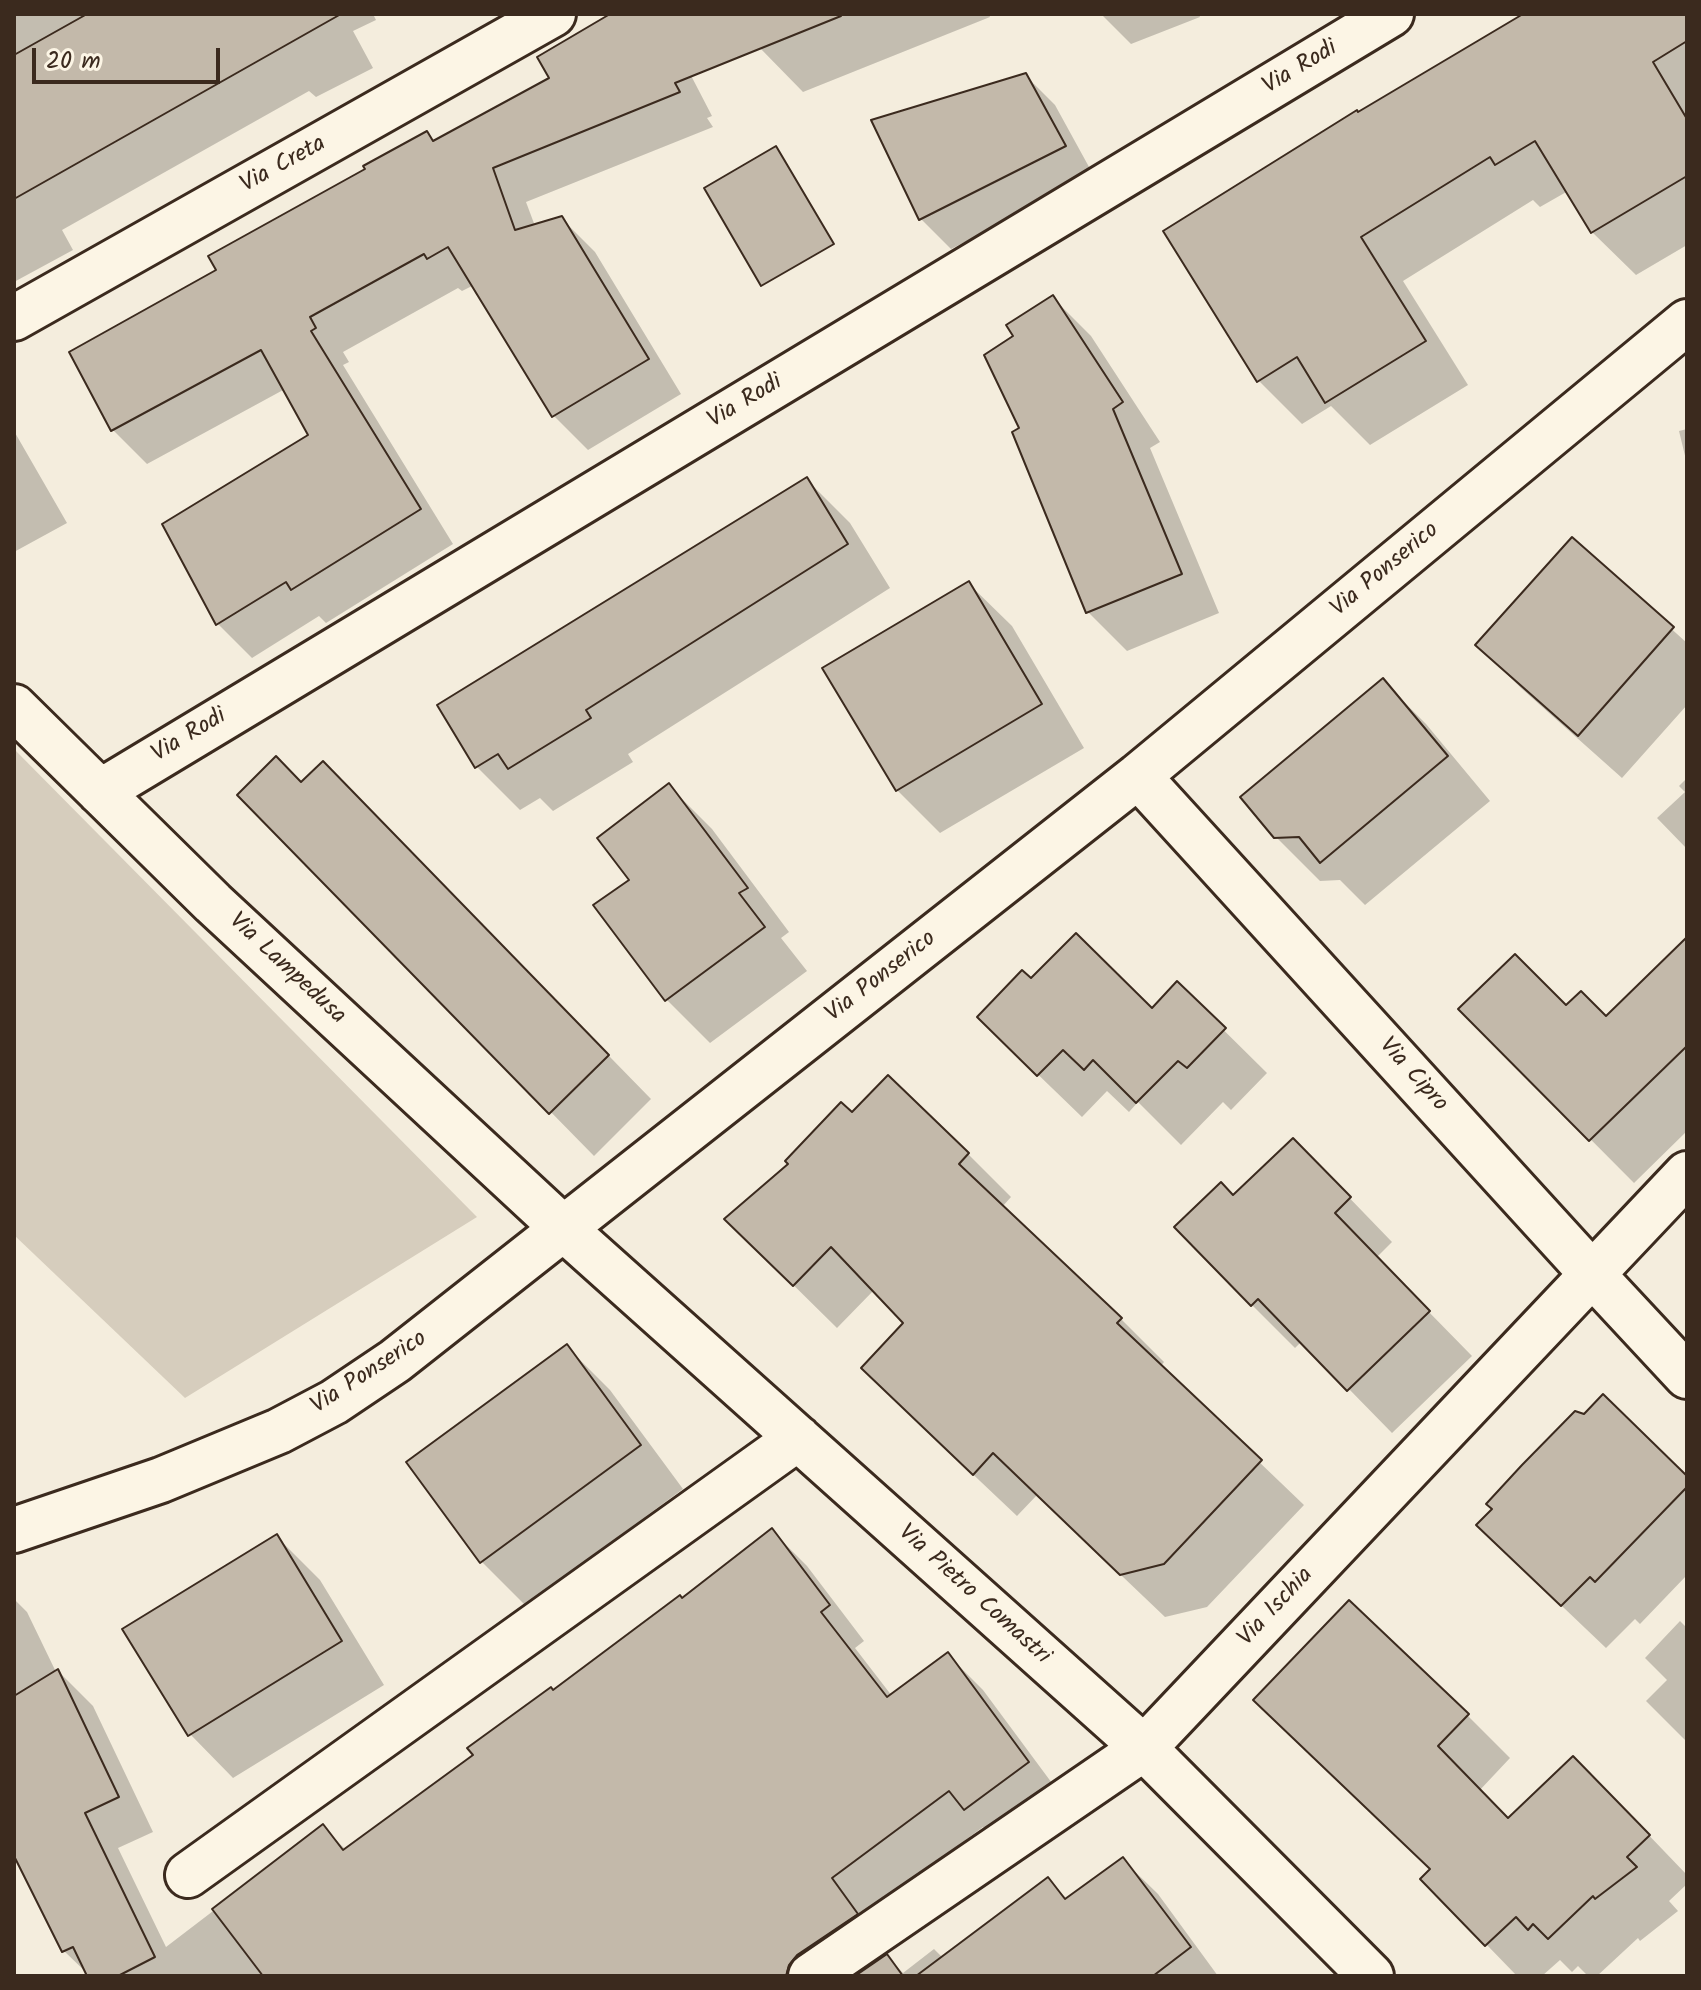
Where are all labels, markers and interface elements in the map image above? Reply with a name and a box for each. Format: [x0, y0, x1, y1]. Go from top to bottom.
scale bar [36, 32, 224, 82]
street label: Via Rodi [1258, 36, 1344, 102]
text: 20 m [46, 42, 101, 81]
street label: Via Creta [236, 131, 332, 201]
street label: Via Rodi [703, 370, 789, 436]
street label: Via Ponserico [1326, 517, 1446, 625]
street label: Via Rodi [147, 704, 233, 770]
street label: Via Lampedusa [221, 908, 351, 1032]
street label: Via Ponserico [821, 926, 943, 1030]
street label: Via Cipro [1371, 1033, 1453, 1119]
street label: Via Ponserico [307, 1326, 433, 1422]
street label: Via Pietro Comastri [891, 1520, 1055, 1672]
street label: Via Ischia [1233, 1563, 1321, 1653]

